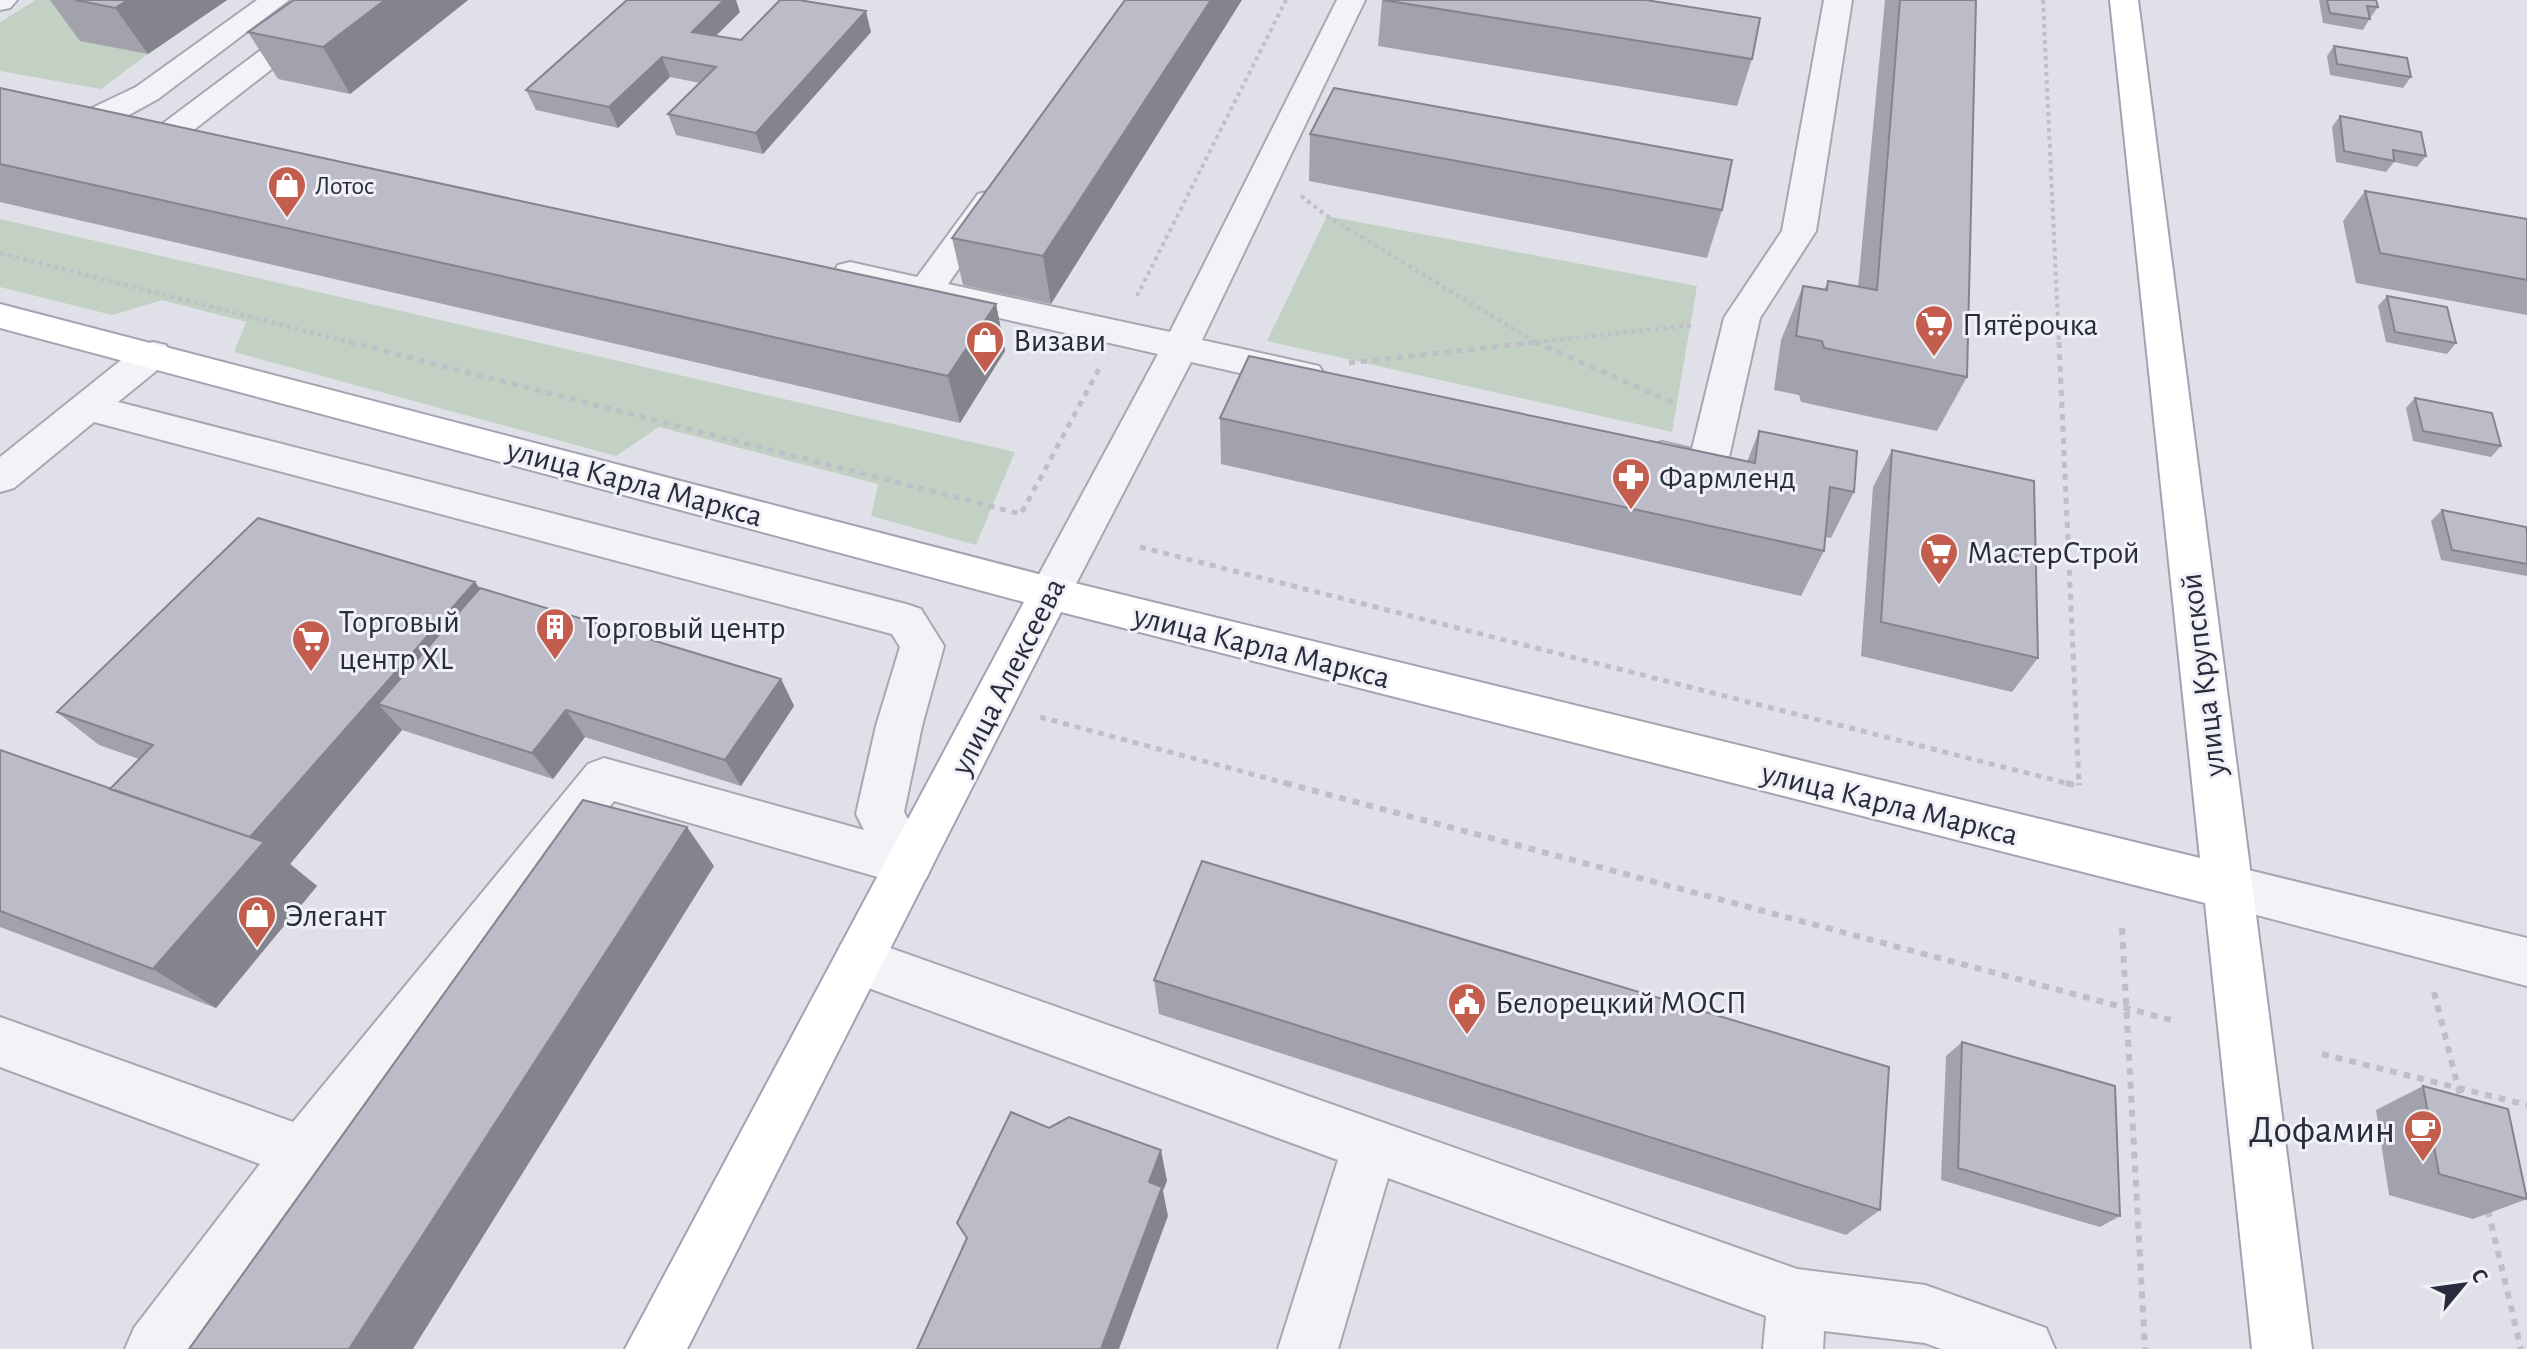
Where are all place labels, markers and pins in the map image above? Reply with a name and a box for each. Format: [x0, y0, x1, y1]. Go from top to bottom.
shop icon: Лотос [266, 164, 308, 219]
place label: Лотос [315, 173, 375, 199]
supermarket icon: Пятёрочка [1913, 303, 1955, 358]
place label: Пятёрочка [1962, 309, 2098, 341]
shop icon: Визави [964, 319, 1006, 374]
place label: Визави [1013, 325, 1106, 357]
pharmacy icon: Фармленд [1610, 456, 1652, 511]
place label: Фармленд [1659, 462, 1796, 494]
supermarket icon: МастерСтрой [1918, 531, 1960, 586]
place label: МастерСтрой [1967, 537, 2140, 569]
place label: Торговый центр XL [339, 606, 460, 675]
building icon: Торговый центр [534, 606, 576, 661]
place label: Торговый центр [583, 612, 786, 644]
supermarket icon: Торговый центр XL [290, 618, 332, 673]
shop icon: Элегант [236, 894, 278, 949]
place label: Элегант [285, 900, 387, 932]
public building icon: Белорецкий МОСП [1446, 981, 1488, 1036]
place label: Белорецкий МОСП [1495, 987, 1747, 1019]
cafe icon: Дофамин [2402, 1108, 2444, 1163]
place label: Дофамин [2249, 1112, 2395, 1150]

